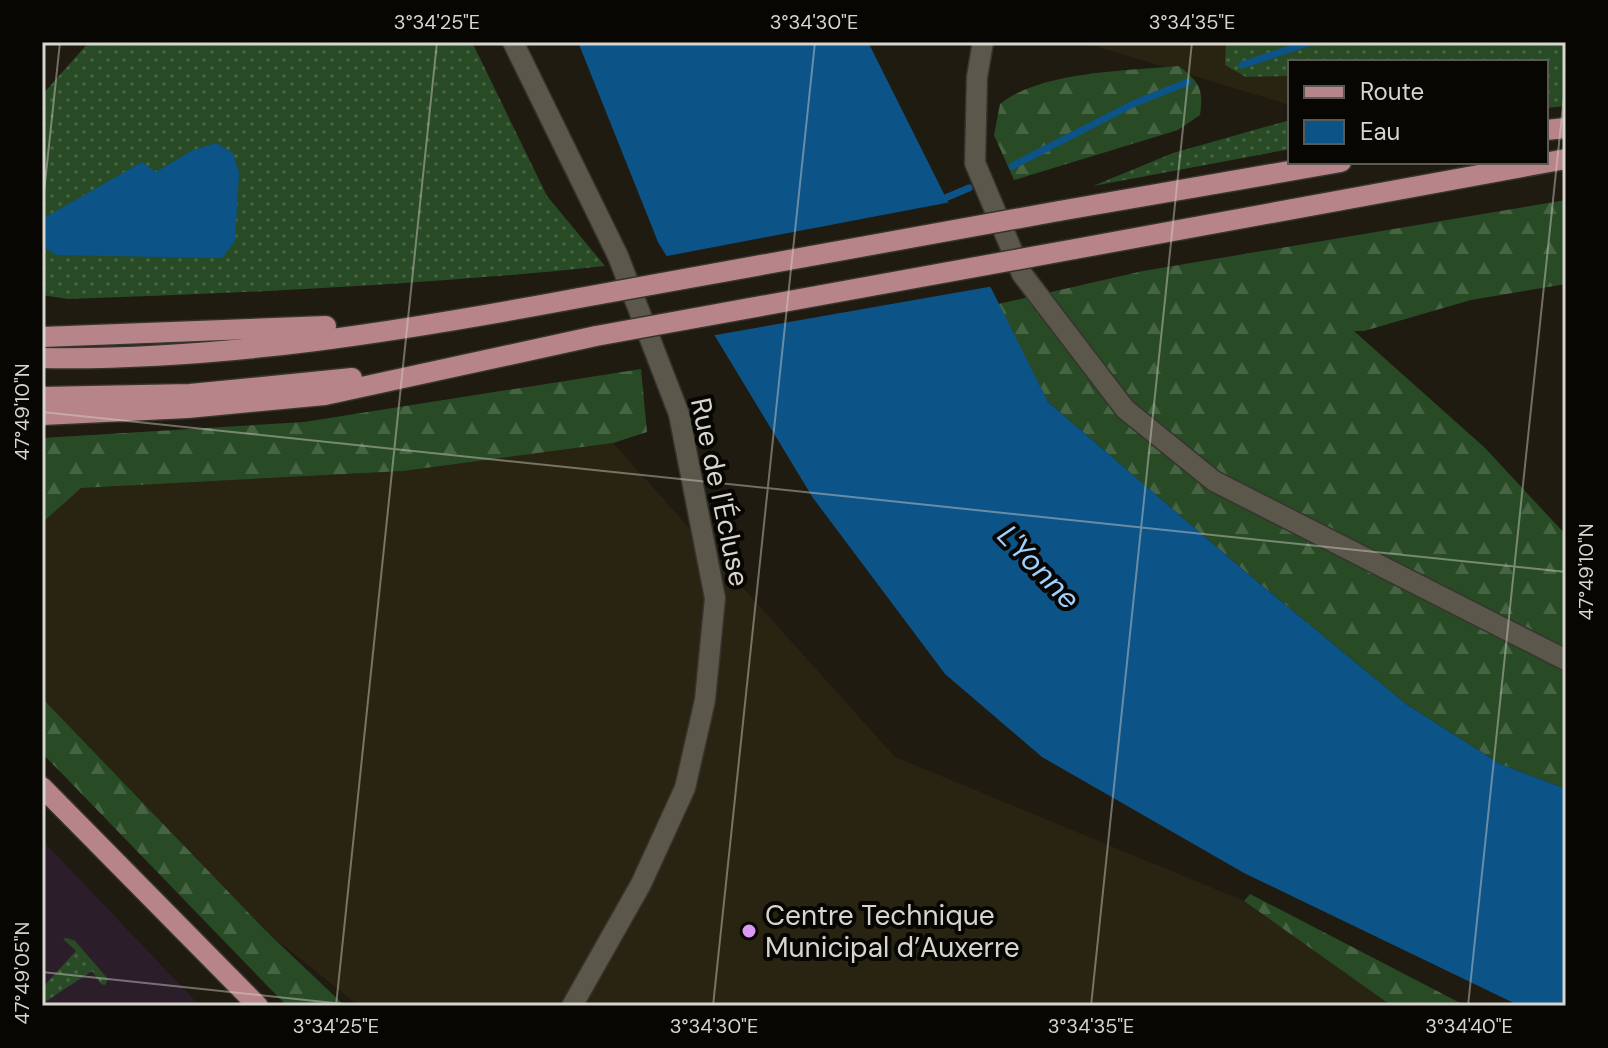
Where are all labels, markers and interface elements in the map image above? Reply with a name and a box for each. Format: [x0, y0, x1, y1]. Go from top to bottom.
text: 3°34'25"E [394, 9, 480, 35]
text: 3°34'30"E [770, 9, 858, 35]
text: 3°34'35"E [1149, 9, 1235, 35]
legend [1288, 60, 1548, 164]
text: Route [1360, 76, 1424, 107]
text: Eau [1360, 116, 1400, 147]
text: 47°49'10"N [9, 363, 35, 461]
street label: Rue de l'Écluse [682, 394, 758, 590]
water label: L'Yonne [989, 517, 1089, 617]
text: 47°49'10"N [1573, 523, 1599, 621]
place label: Centre Technique Municipal d’Auxerre [765, 897, 1020, 966]
text: 47°49'05"N [9, 922, 35, 1024]
marker: Centre Technique Municipal d’Auxerre [740, 922, 758, 940]
text: 3°34'25"E [293, 1013, 379, 1039]
text: 3°34'30"E [670, 1013, 758, 1039]
text: 3°34'35"E [1048, 1013, 1134, 1039]
text: 3°34'40"E [1425, 1013, 1513, 1039]

